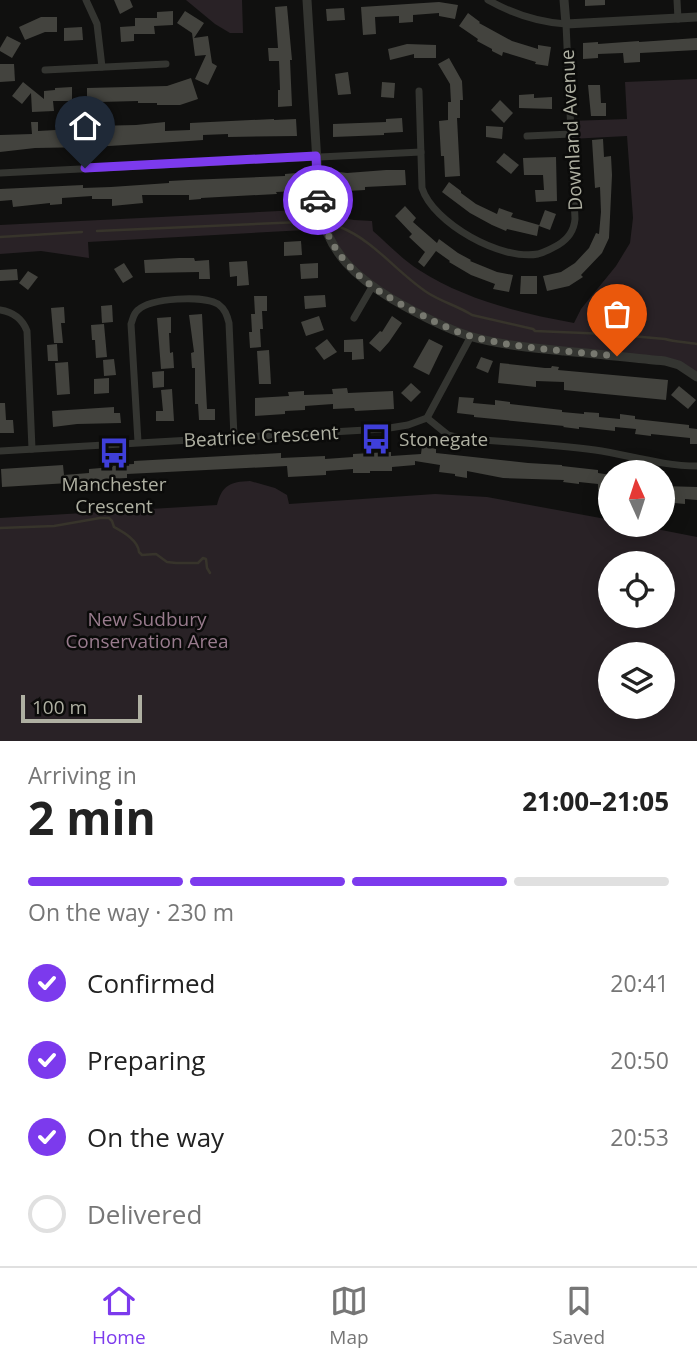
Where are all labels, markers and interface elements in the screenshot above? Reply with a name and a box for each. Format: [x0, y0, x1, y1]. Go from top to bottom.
street label: Downland Avenue [554, 49, 588, 211]
pin [55, 96, 115, 168]
icon: home [66, 107, 104, 145]
courier [283, 165, 353, 235]
icon: car [299, 181, 337, 219]
pin [587, 284, 647, 356]
icon: bag [598, 295, 636, 333]
street label: Beatrice Crescent [183, 419, 339, 453]
bus stop icon: Stonegate [359, 422, 393, 456]
place label: Stonegate [399, 426, 488, 452]
bus stop icon: Manchester Crescent [97, 436, 131, 470]
north arrow [598, 460, 676, 537]
map controls [598, 460, 675, 719]
place label: Manchester Crescent [62, 471, 167, 519]
button: locate [598, 551, 675, 628]
park label: New Sudbury Conservation Area [65, 606, 229, 654]
button: layers [598, 642, 675, 719]
scale bar [21, 692, 142, 724]
text: 100 m [32, 694, 87, 720]
text: Arriving in [28, 759, 137, 791]
text: 21:00–21:05 [522, 783, 669, 819]
text: 2 min [28, 786, 156, 848]
text: On the way · 230 m [28, 896, 234, 928]
icon: check [28, 964, 66, 1002]
text: Confirmed [87, 965, 215, 1001]
text: 20:41 [610, 967, 669, 999]
icon: check [28, 1041, 66, 1079]
text: Preparing [87, 1042, 205, 1078]
text: 20:50 [610, 1044, 669, 1076]
icon: check [28, 1118, 66, 1156]
text: On the way [87, 1119, 224, 1155]
text: 20:53 [610, 1121, 669, 1153]
text: Delivered [87, 1196, 202, 1232]
tab: Home [92, 1282, 146, 1350]
tab: Map [329, 1282, 369, 1350]
tab: Saved [552, 1282, 605, 1350]

